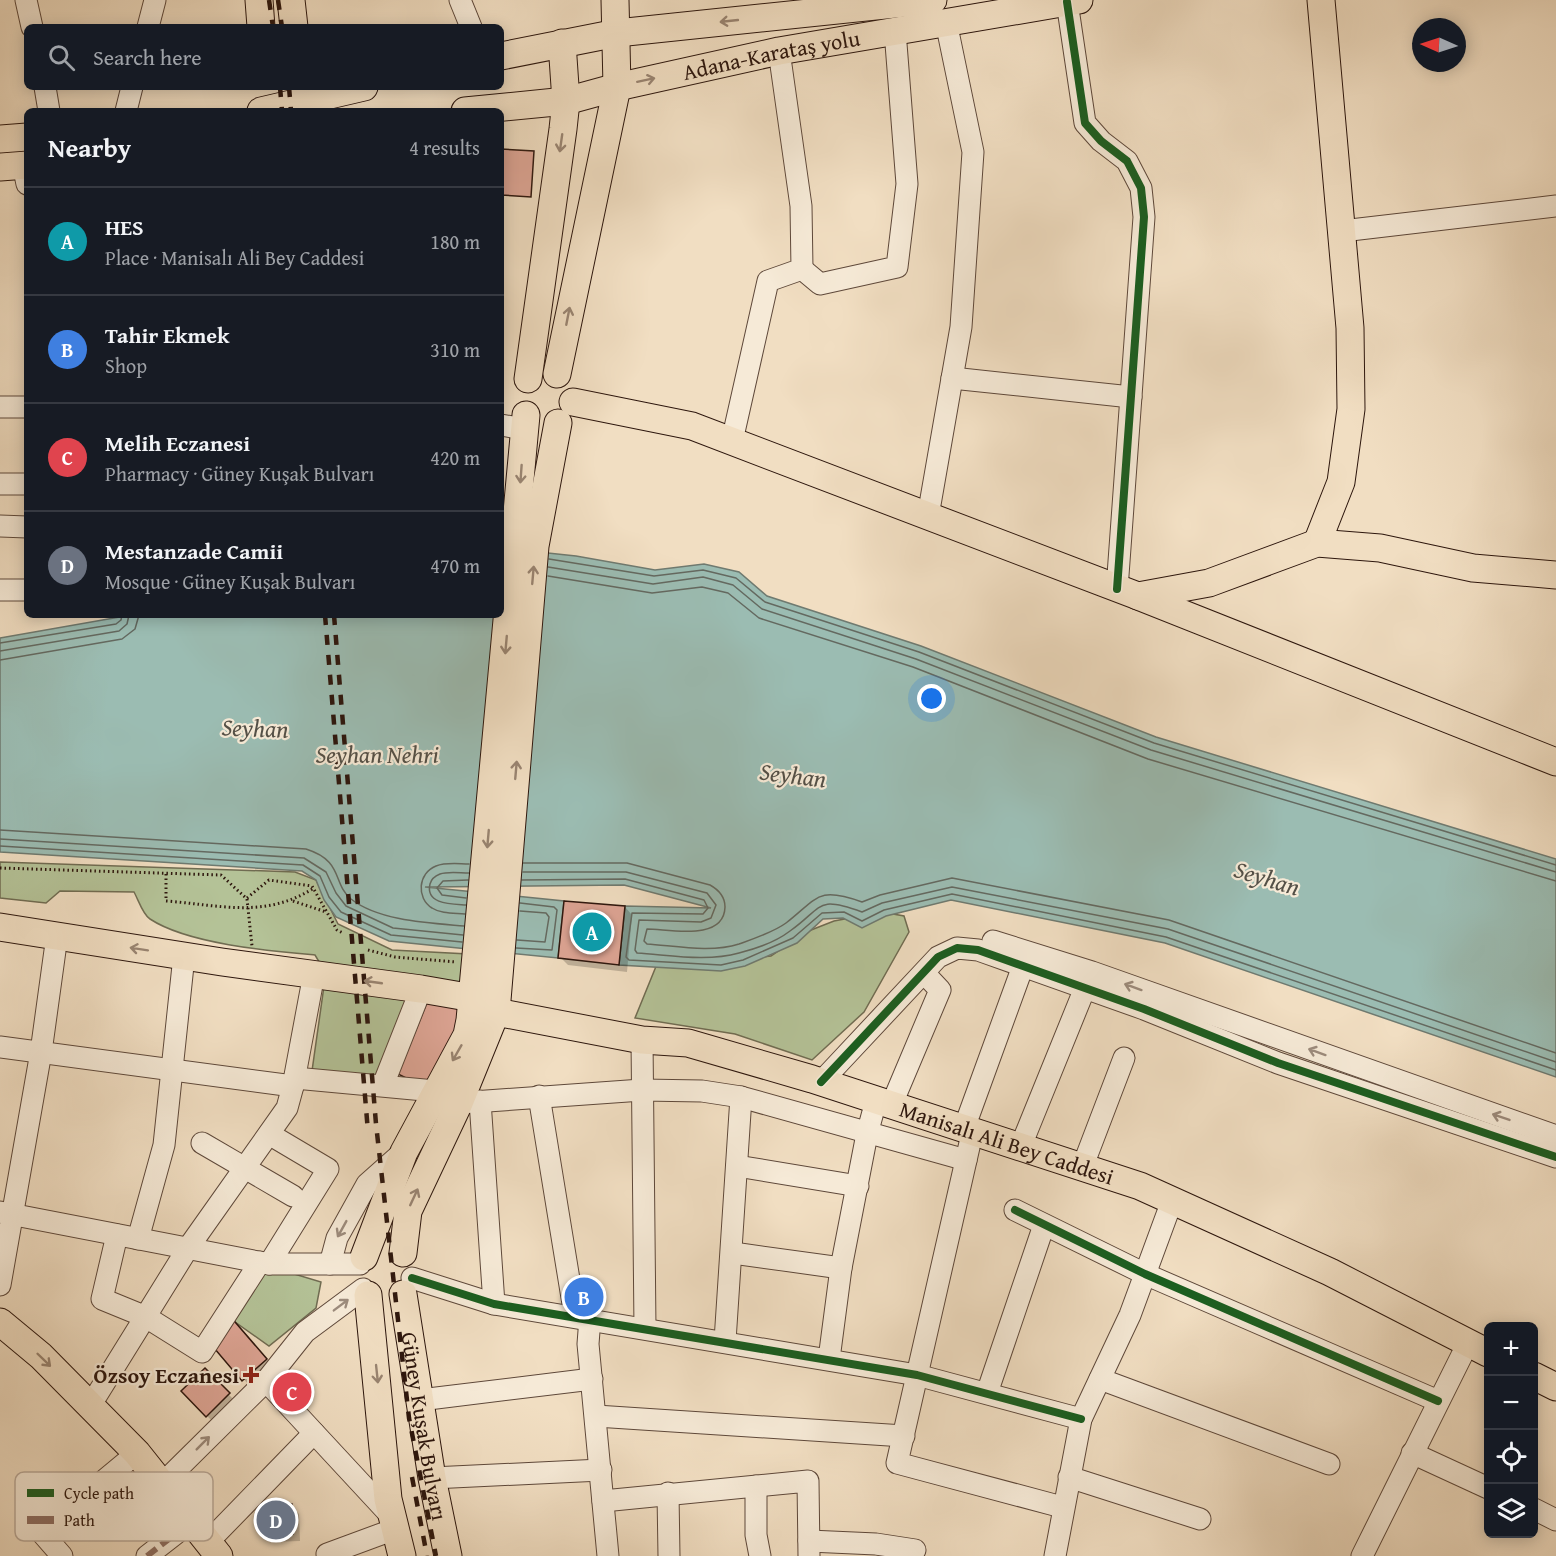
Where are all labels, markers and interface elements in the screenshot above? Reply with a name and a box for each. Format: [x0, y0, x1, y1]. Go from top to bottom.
one-way arrow [719, 16, 739, 27]
north arrow [1412, 18, 1466, 72]
street label: Adana-Karataş yolu [679, 22, 862, 88]
search box [24, 24, 504, 90]
icon: search [45, 41, 78, 74]
text: Search here [93, 41, 202, 73]
one-way arrow [636, 74, 656, 85]
text: Nearby [48, 128, 131, 167]
text: 4 results [409, 133, 480, 162]
one-way arrow [555, 133, 566, 153]
text: HES [105, 211, 144, 243]
text: A [61, 227, 74, 256]
text: 180 m [430, 227, 480, 256]
text: Place · Manisalı Ali Bey Caddesi [105, 243, 364, 272]
one-way arrow [563, 307, 574, 326]
text: Tahir Ekmek [105, 319, 230, 351]
text: B [61, 335, 74, 364]
text: 310 m [430, 335, 480, 364]
text: Shop [105, 351, 147, 380]
text: Melih Eczanesi [105, 427, 250, 459]
text: C [62, 443, 73, 472]
text: 420 m [430, 443, 480, 472]
text: Pharmacy · Güney Kuşak Bulvarı [105, 459, 374, 488]
one-way arrow [515, 463, 526, 483]
text: Mestanzade Camii [105, 535, 283, 567]
text: D [61, 551, 74, 580]
text: 470 m [430, 551, 480, 580]
one-way arrow [527, 566, 538, 586]
text: Mosque · Güney Kuşak Bulvarı [105, 567, 355, 596]
one-way arrow [500, 634, 511, 654]
your location [917, 684, 946, 713]
water label: Seyhan [221, 709, 289, 747]
water label: Seyhan Nehri [315, 737, 439, 772]
water label: Seyhan [758, 754, 828, 796]
one-way arrow [511, 760, 522, 780]
one-way arrow [482, 828, 493, 848]
water label: Seyhan [1230, 851, 1304, 905]
pin: A [572, 910, 612, 954]
one-way arrow [129, 943, 149, 954]
one-way arrow [364, 977, 384, 988]
one-way arrow [1124, 980, 1143, 991]
one-way arrow [451, 1044, 463, 1061]
one-way arrow [1308, 1046, 1327, 1057]
street label: Manisalı Ali Bey Caddesi [895, 1093, 1118, 1192]
one-way arrow [1492, 1111, 1511, 1122]
one-way arrow [409, 1188, 421, 1206]
one-way arrow [336, 1220, 347, 1238]
pin: B [564, 1274, 604, 1320]
one-way arrow [332, 1299, 348, 1312]
map controls [1484, 1322, 1538, 1538]
button: + [1484, 1322, 1538, 1376]
street label: Güney Kuşak Bulvarı [393, 1330, 456, 1523]
one-way arrow [37, 1353, 52, 1367]
place label: Özsoy Eczanesi [94, 1359, 239, 1391]
one-way arrow [372, 1364, 383, 1384]
marker: Özsoy Eczanesi [244, 1368, 258, 1382]
pin: C [272, 1370, 312, 1414]
button: − [1484, 1376, 1538, 1430]
button: locate [1484, 1430, 1538, 1484]
one-way arrow [196, 1435, 211, 1450]
legend [15, 1472, 213, 1541]
text: Cycle path [64, 1481, 134, 1505]
button: layers [1484, 1484, 1538, 1538]
pin: D [256, 1498, 296, 1543]
text: Path [64, 1508, 95, 1532]

